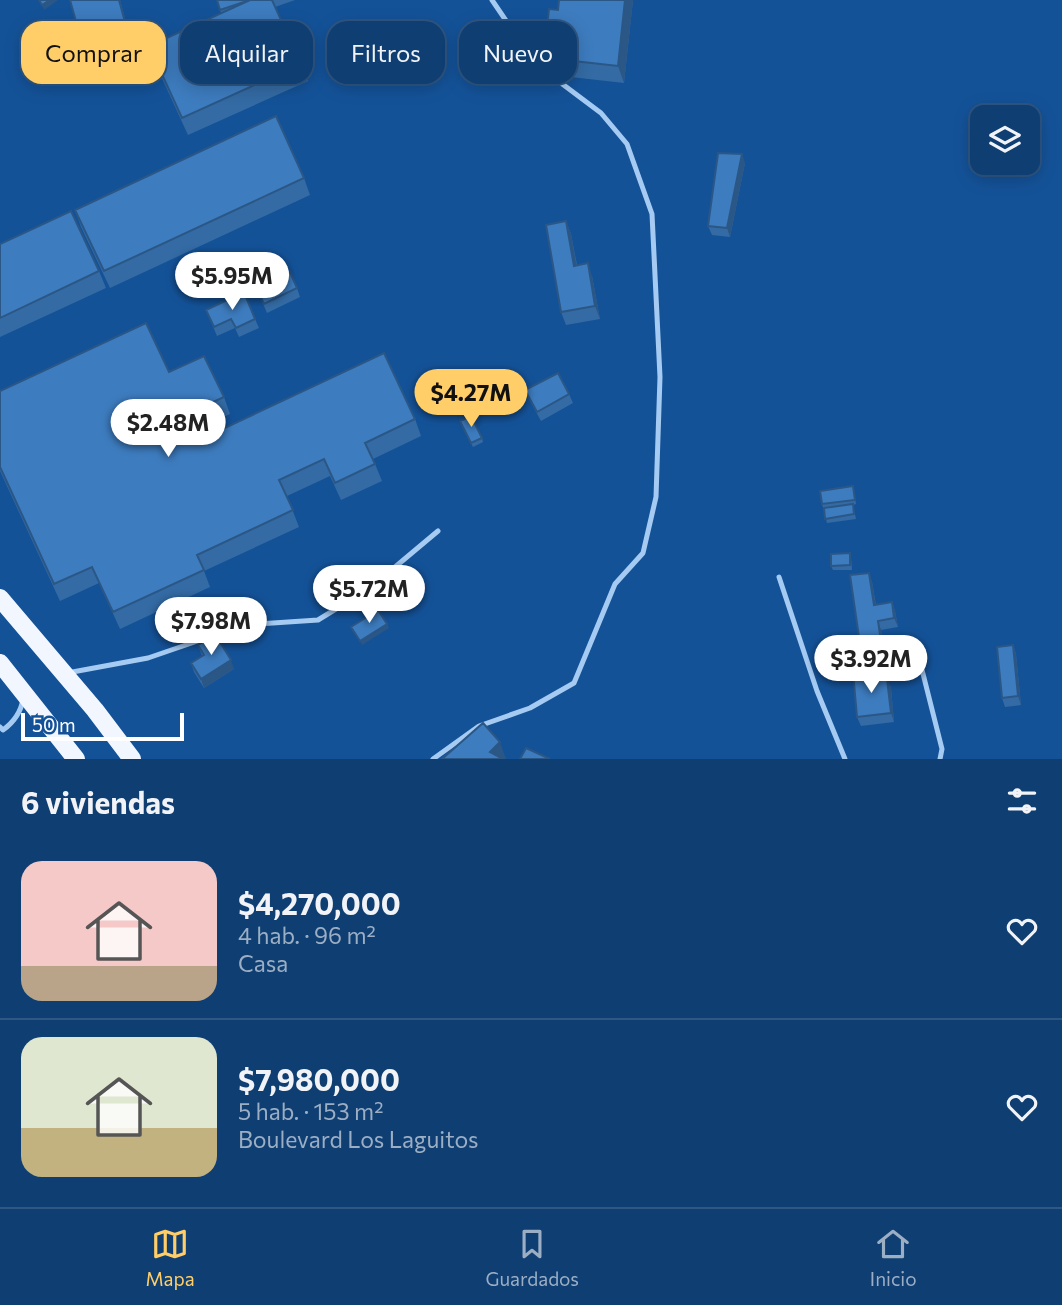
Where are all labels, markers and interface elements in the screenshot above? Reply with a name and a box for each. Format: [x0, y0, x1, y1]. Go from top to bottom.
chip: Comprar [21, 21, 166, 84]
chip: Alquilar [180, 21, 313, 84]
chip: Filtros [327, 21, 445, 84]
chip: Nuevo [459, 21, 577, 84]
map controls [970, 105, 1040, 175]
button: layers [970, 105, 1040, 175]
pin: $5.95M [175, 252, 289, 312]
text: $5.95M [191, 261, 273, 289]
pin: $4.27M [414, 370, 528, 429]
text: $4.27M [430, 378, 512, 406]
pin: $2.48M [111, 400, 225, 459]
text: $2.48M [127, 408, 209, 436]
pin: $5.72M [312, 566, 426, 625]
text: $5.72M [329, 574, 409, 602]
pin: $7.98M [154, 598, 268, 657]
text: $7.98M [171, 606, 251, 634]
pin: $3.92M [814, 636, 928, 695]
text: $3.92M [830, 644, 912, 672]
scale bar [21, 710, 184, 742]
text: 50 m [32, 713, 76, 736]
icon: filters [1003, 782, 1041, 820]
text: 6 viviendas [21, 783, 175, 820]
text: $4,270,000 [238, 884, 401, 921]
icon: home [77, 889, 161, 973]
icon: heart [1003, 912, 1041, 950]
text: 4 hab. · 96 m² [238, 921, 376, 949]
text: Casa [238, 949, 288, 977]
text: $7,980,000 [238, 1060, 400, 1097]
icon: home [77, 1065, 161, 1149]
icon: heart [1003, 1088, 1041, 1126]
text: 5 hab. · 153 m² [238, 1097, 383, 1125]
text: Boulevard Los Laguitos [238, 1125, 478, 1153]
tab: Mapa [145, 1225, 195, 1290]
tab: Guardados [485, 1225, 579, 1290]
tab: Inicio [870, 1225, 917, 1290]

